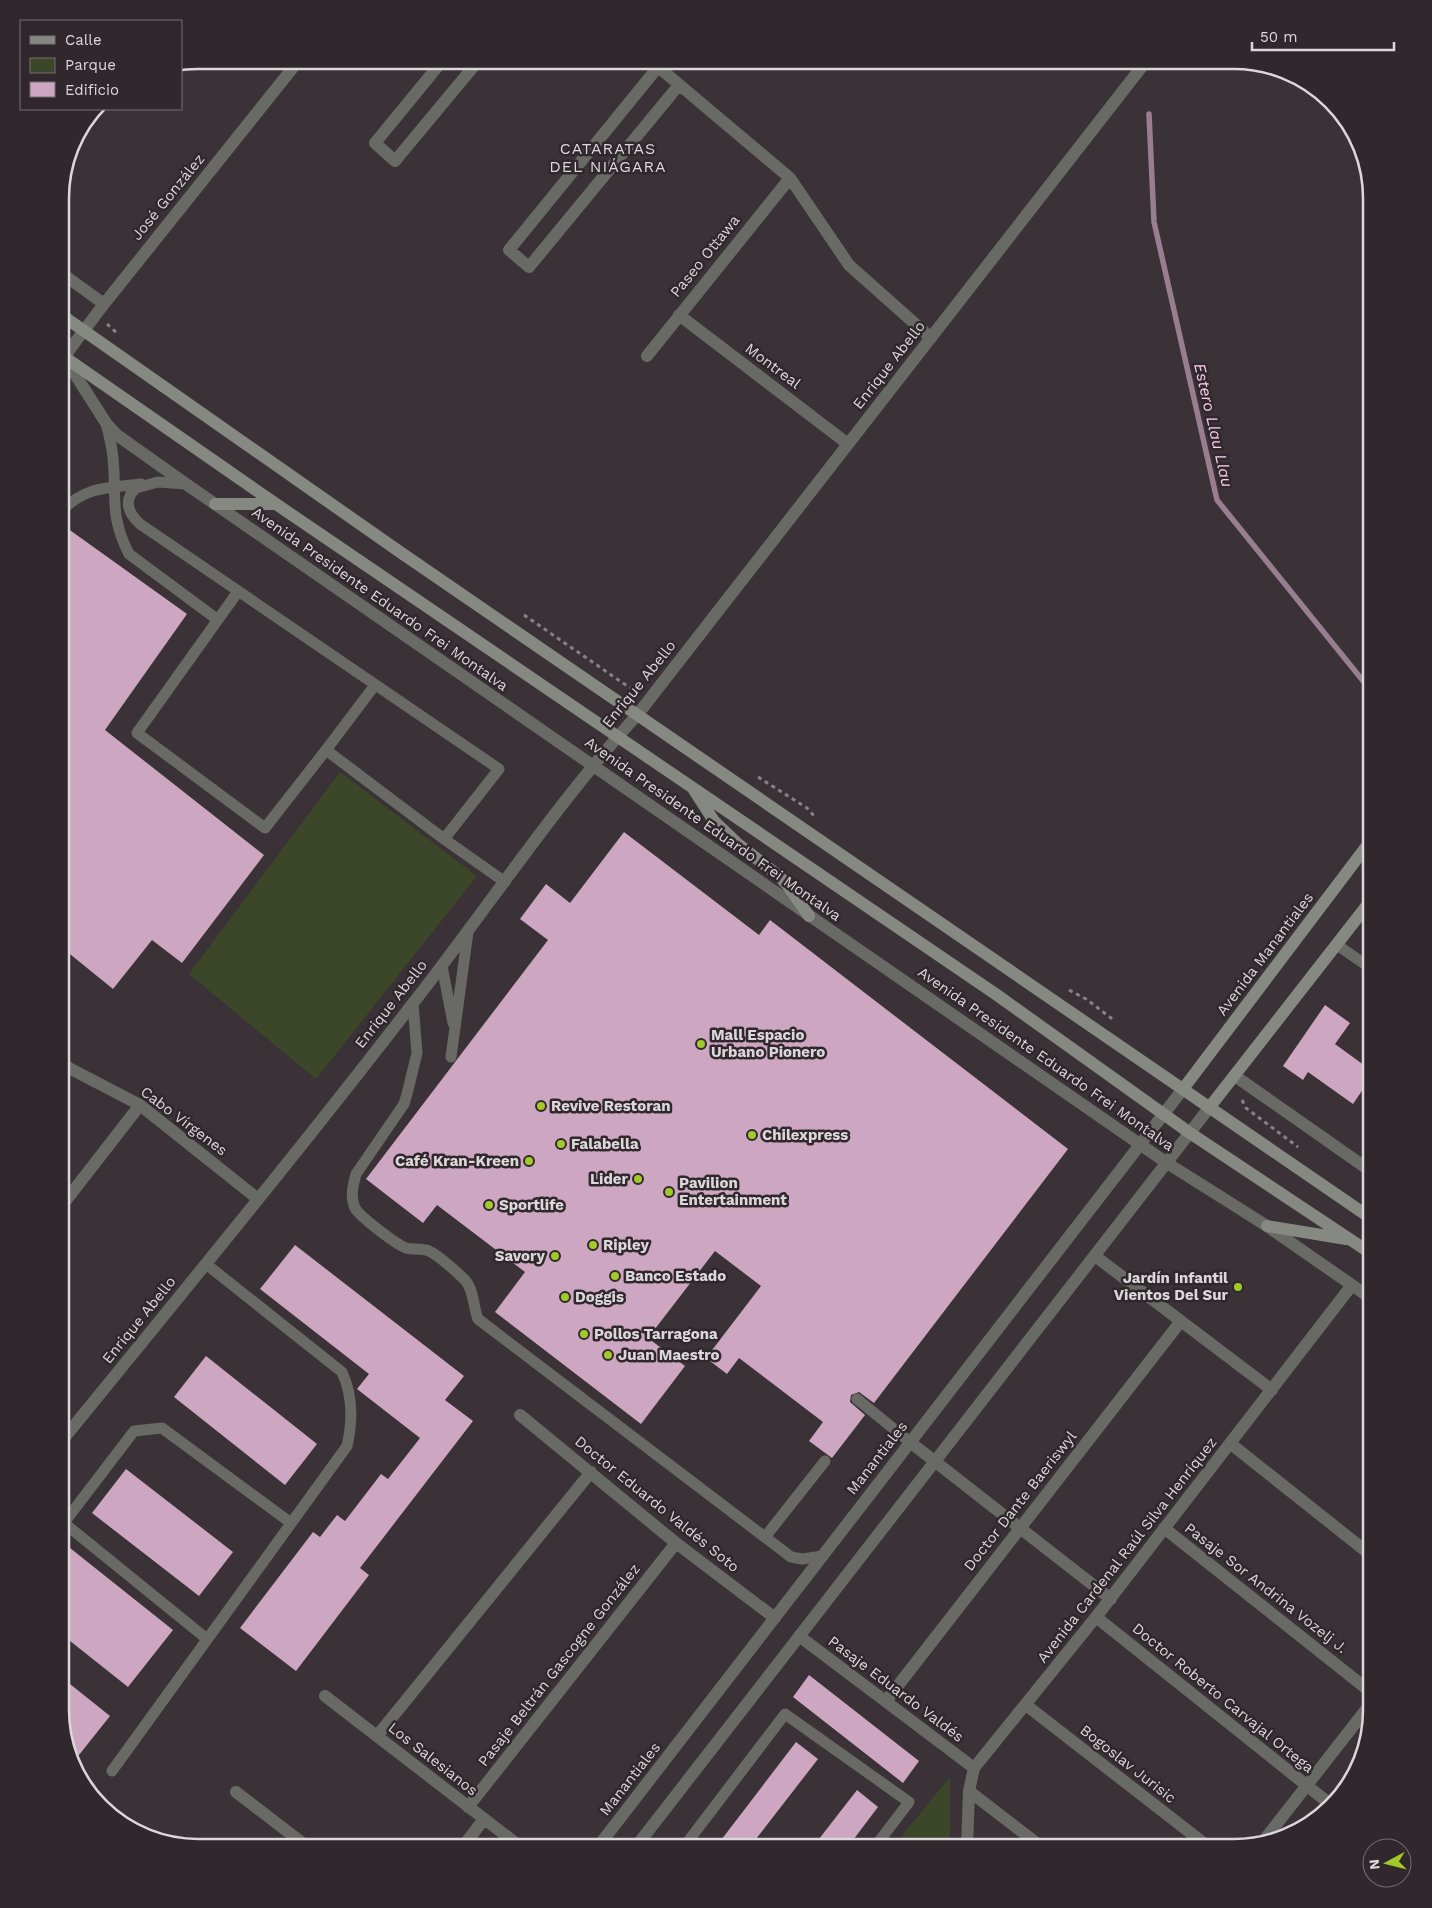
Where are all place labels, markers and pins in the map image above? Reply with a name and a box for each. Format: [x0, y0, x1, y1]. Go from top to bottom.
place label: Mall Espacio Urbano Pionero [711, 1026, 825, 1061]
marker: Mall Espacio Urbano Pionero [695, 1038, 707, 1050]
place label: Revive Restoran [551, 1097, 671, 1115]
marker: Revive Restoran [535, 1100, 547, 1112]
place label: Chilexpress [762, 1126, 848, 1144]
marker: Chilexpress [746, 1129, 758, 1141]
place label: Falabella [571, 1135, 639, 1153]
marker: Falabella [555, 1138, 567, 1150]
place label: Café Kran-Kreen [395, 1152, 519, 1170]
marker: Café Kran-Kreen [523, 1155, 535, 1167]
place label: Lider [590, 1170, 629, 1188]
marker: Lider [632, 1173, 644, 1185]
place label: Pavilion Entertainment [679, 1174, 787, 1209]
marker: Pavilion Entertainment [663, 1186, 675, 1198]
place label: Sportlife [499, 1196, 564, 1214]
marker: Sportlife [483, 1199, 495, 1211]
place label: Ripley [603, 1236, 649, 1254]
marker: Ripley [587, 1239, 599, 1251]
place label: Savory [495, 1247, 546, 1265]
marker: Savory [549, 1250, 561, 1262]
place label: Banco Estado [625, 1267, 726, 1285]
place label: Jardín Infantil Vientos Del Sur [1114, 1269, 1229, 1304]
marker: Banco Estado [609, 1270, 621, 1282]
marker: Jardín Infantil Vientos Del Sur [1232, 1281, 1244, 1293]
place label: Doggis [575, 1288, 624, 1306]
marker: Doggis [559, 1291, 571, 1303]
place label: Pollos Tarragona [594, 1325, 718, 1343]
marker: Pollos Tarragona [578, 1328, 590, 1340]
place label: Juan Maestro [618, 1346, 720, 1364]
marker: Juan Maestro [602, 1349, 614, 1361]

